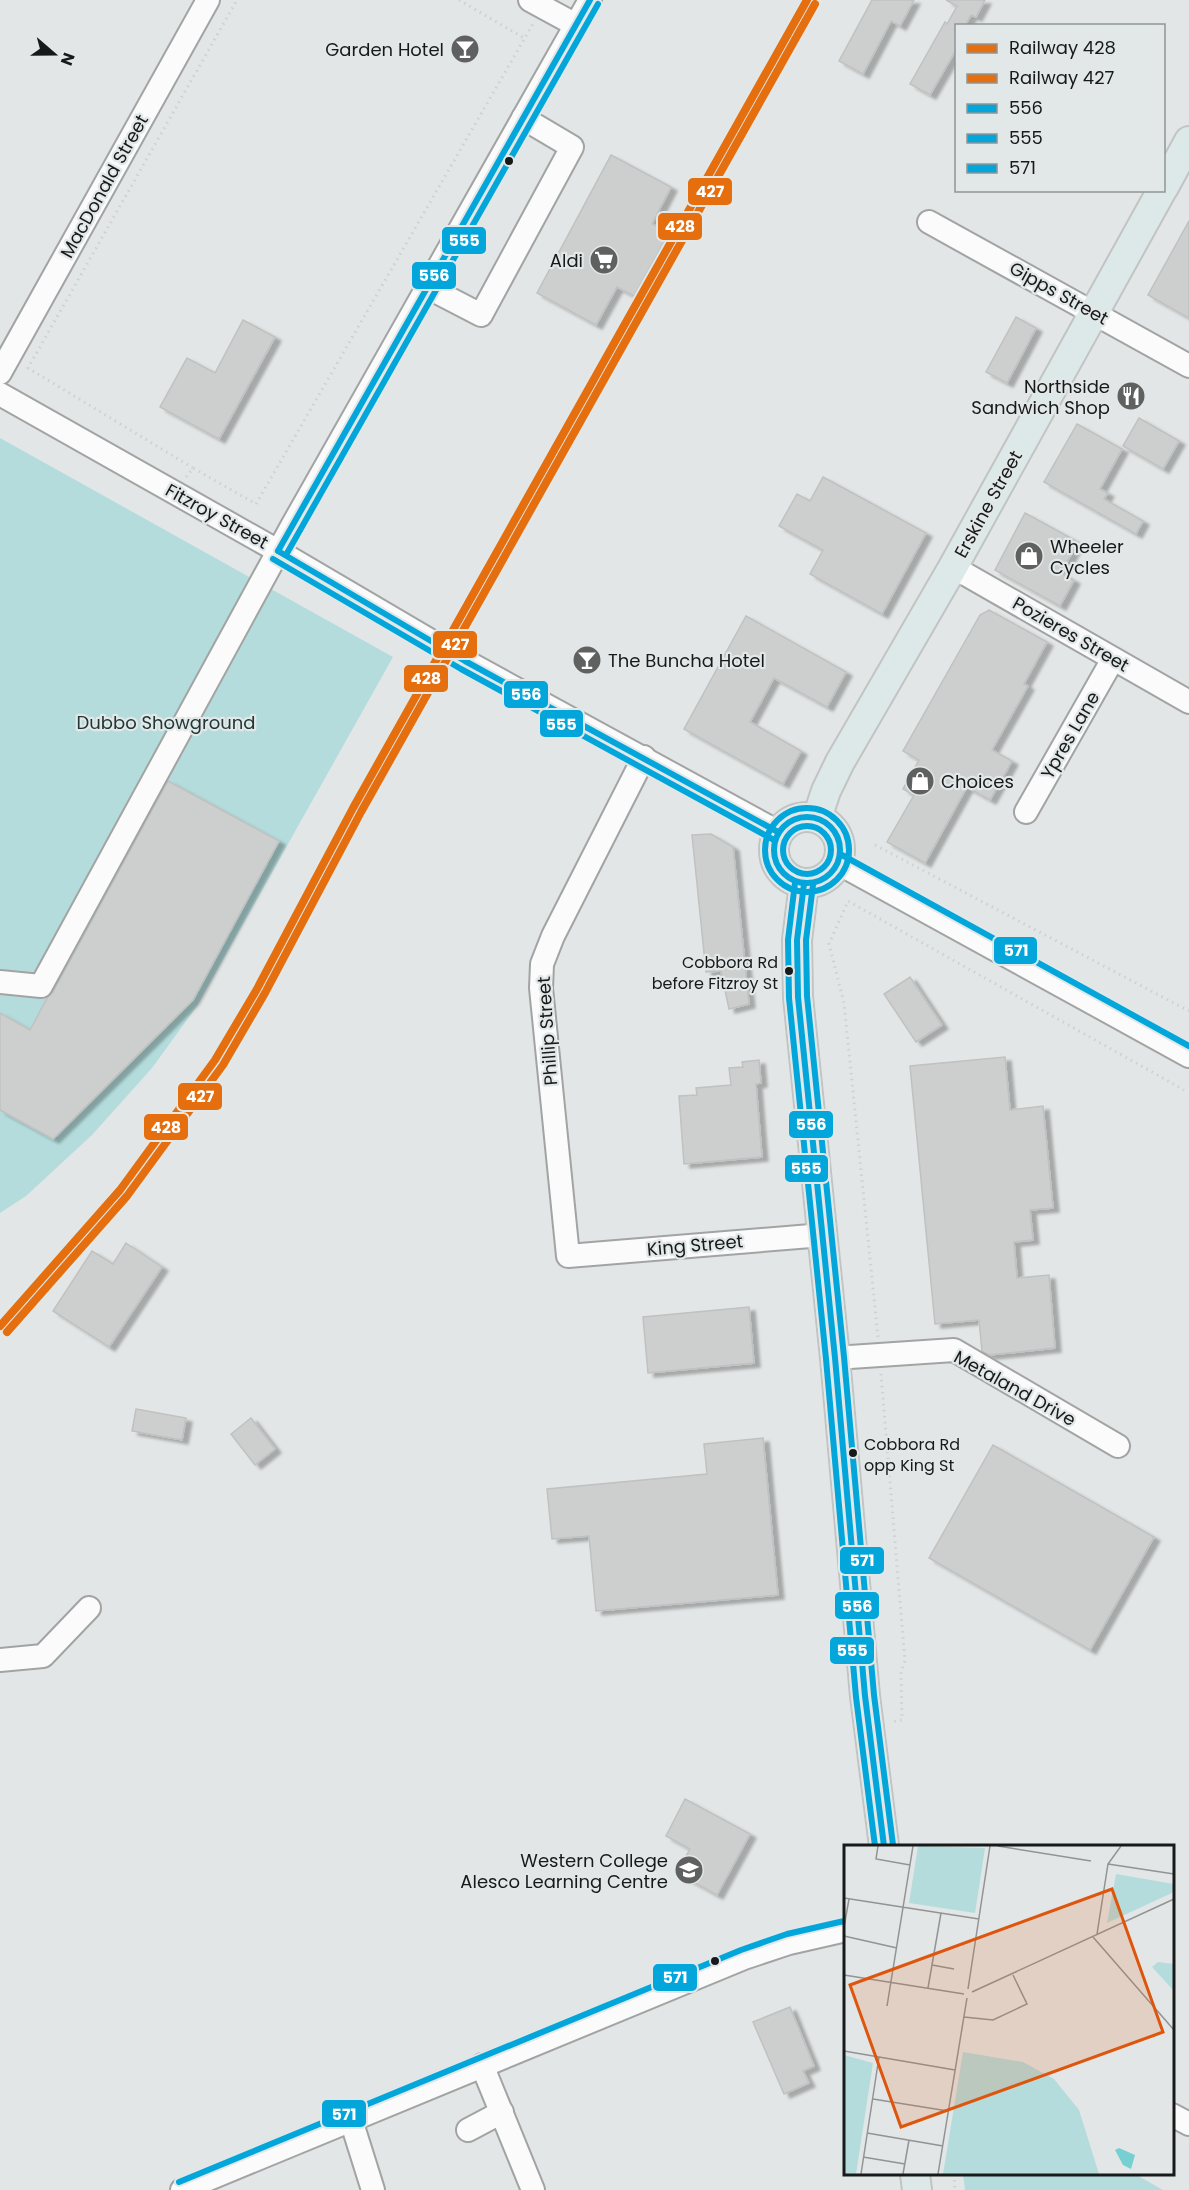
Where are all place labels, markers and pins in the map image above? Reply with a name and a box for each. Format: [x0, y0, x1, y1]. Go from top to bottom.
bar icon: Garden Hotel [449, 33, 481, 65]
place label: Garden Hotel [325, 37, 444, 62]
unlabelled marker [503, 155, 515, 167]
supermarket icon: Aldi [588, 244, 620, 276]
place label: Aldi [550, 248, 583, 273]
place label: Northside Sandwich Shop [971, 374, 1110, 420]
restaurant icon: Northside Sandwich Shop [1115, 380, 1147, 412]
place label: Wheeler Cycles [1050, 534, 1124, 580]
shop icon: Wheeler Cycles [1013, 540, 1045, 572]
bar icon: The Buncha Hotel [571, 644, 603, 676]
place label: The Buncha Hotel [608, 648, 765, 673]
shop icon: Choices [904, 765, 936, 797]
place label: Choices [941, 769, 1014, 794]
place label: Cobbora Rd before Fitzroy St [652, 951, 778, 995]
marker: Cobbora Rd before Fitzroy St [783, 965, 795, 977]
place label: Cobbora Rd opp King St [864, 1433, 960, 1477]
marker: Cobbora Rd opp King St [847, 1447, 859, 1459]
place label: Western College Alesco Learning Centre [460, 1848, 668, 1894]
school or university icon: Western College Alesco Learning Centre [673, 1854, 705, 1886]
unlabelled marker [709, 1955, 721, 1967]

